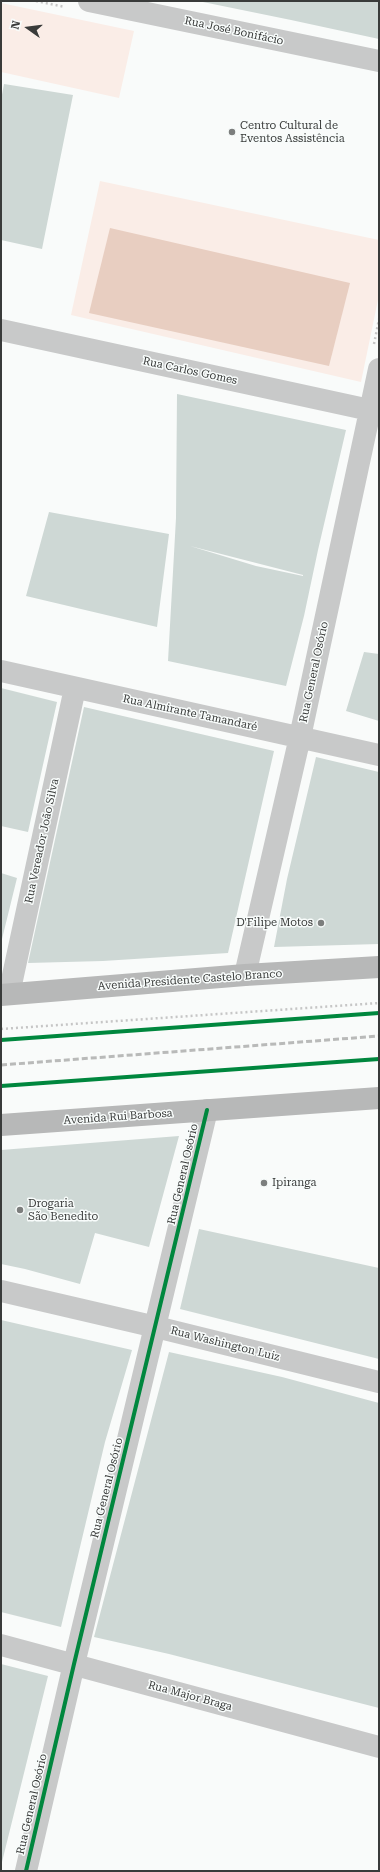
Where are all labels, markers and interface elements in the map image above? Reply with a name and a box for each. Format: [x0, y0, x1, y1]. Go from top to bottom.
north arrow [8, 8, 48, 48]
street label: Rua José Bonifácio [183, 14, 285, 48]
text: N [9, 19, 23, 31]
place label: Centro Cultural de Eventos Assistência [240, 119, 345, 145]
marker: Centro Cultural de Eventos Assistência [227, 127, 237, 137]
street label: Rua Carlos Gomes [141, 355, 239, 387]
street label: Rua General Osório [297, 620, 331, 724]
street label: Rua Almirante Tamandaré [121, 692, 259, 734]
street label: Rua Vereador João Silva [22, 777, 62, 905]
place label: D'Filipe Motos [236, 916, 313, 930]
marker: D'Filipe Motos [316, 918, 326, 928]
street label: Avenida Presidente Castelo Branco [97, 967, 283, 993]
street label: Avenida Rui Barbosa [63, 1107, 173, 1127]
street label: Rua General Osório [165, 1122, 201, 1226]
place label: Ipiranga [272, 1176, 316, 1190]
marker: Ipiranga [259, 1178, 269, 1188]
place label: Drogaria São Benedito [28, 1197, 98, 1223]
marker: Drogaria São Benedito [15, 1205, 25, 1215]
street label: Rua Washington Luiz [169, 1324, 281, 1364]
street label: Rua General Osório [88, 1436, 126, 1540]
street label: Rua Major Braga [147, 1678, 233, 1714]
street label: Rua General Osório [14, 1752, 50, 1856]

